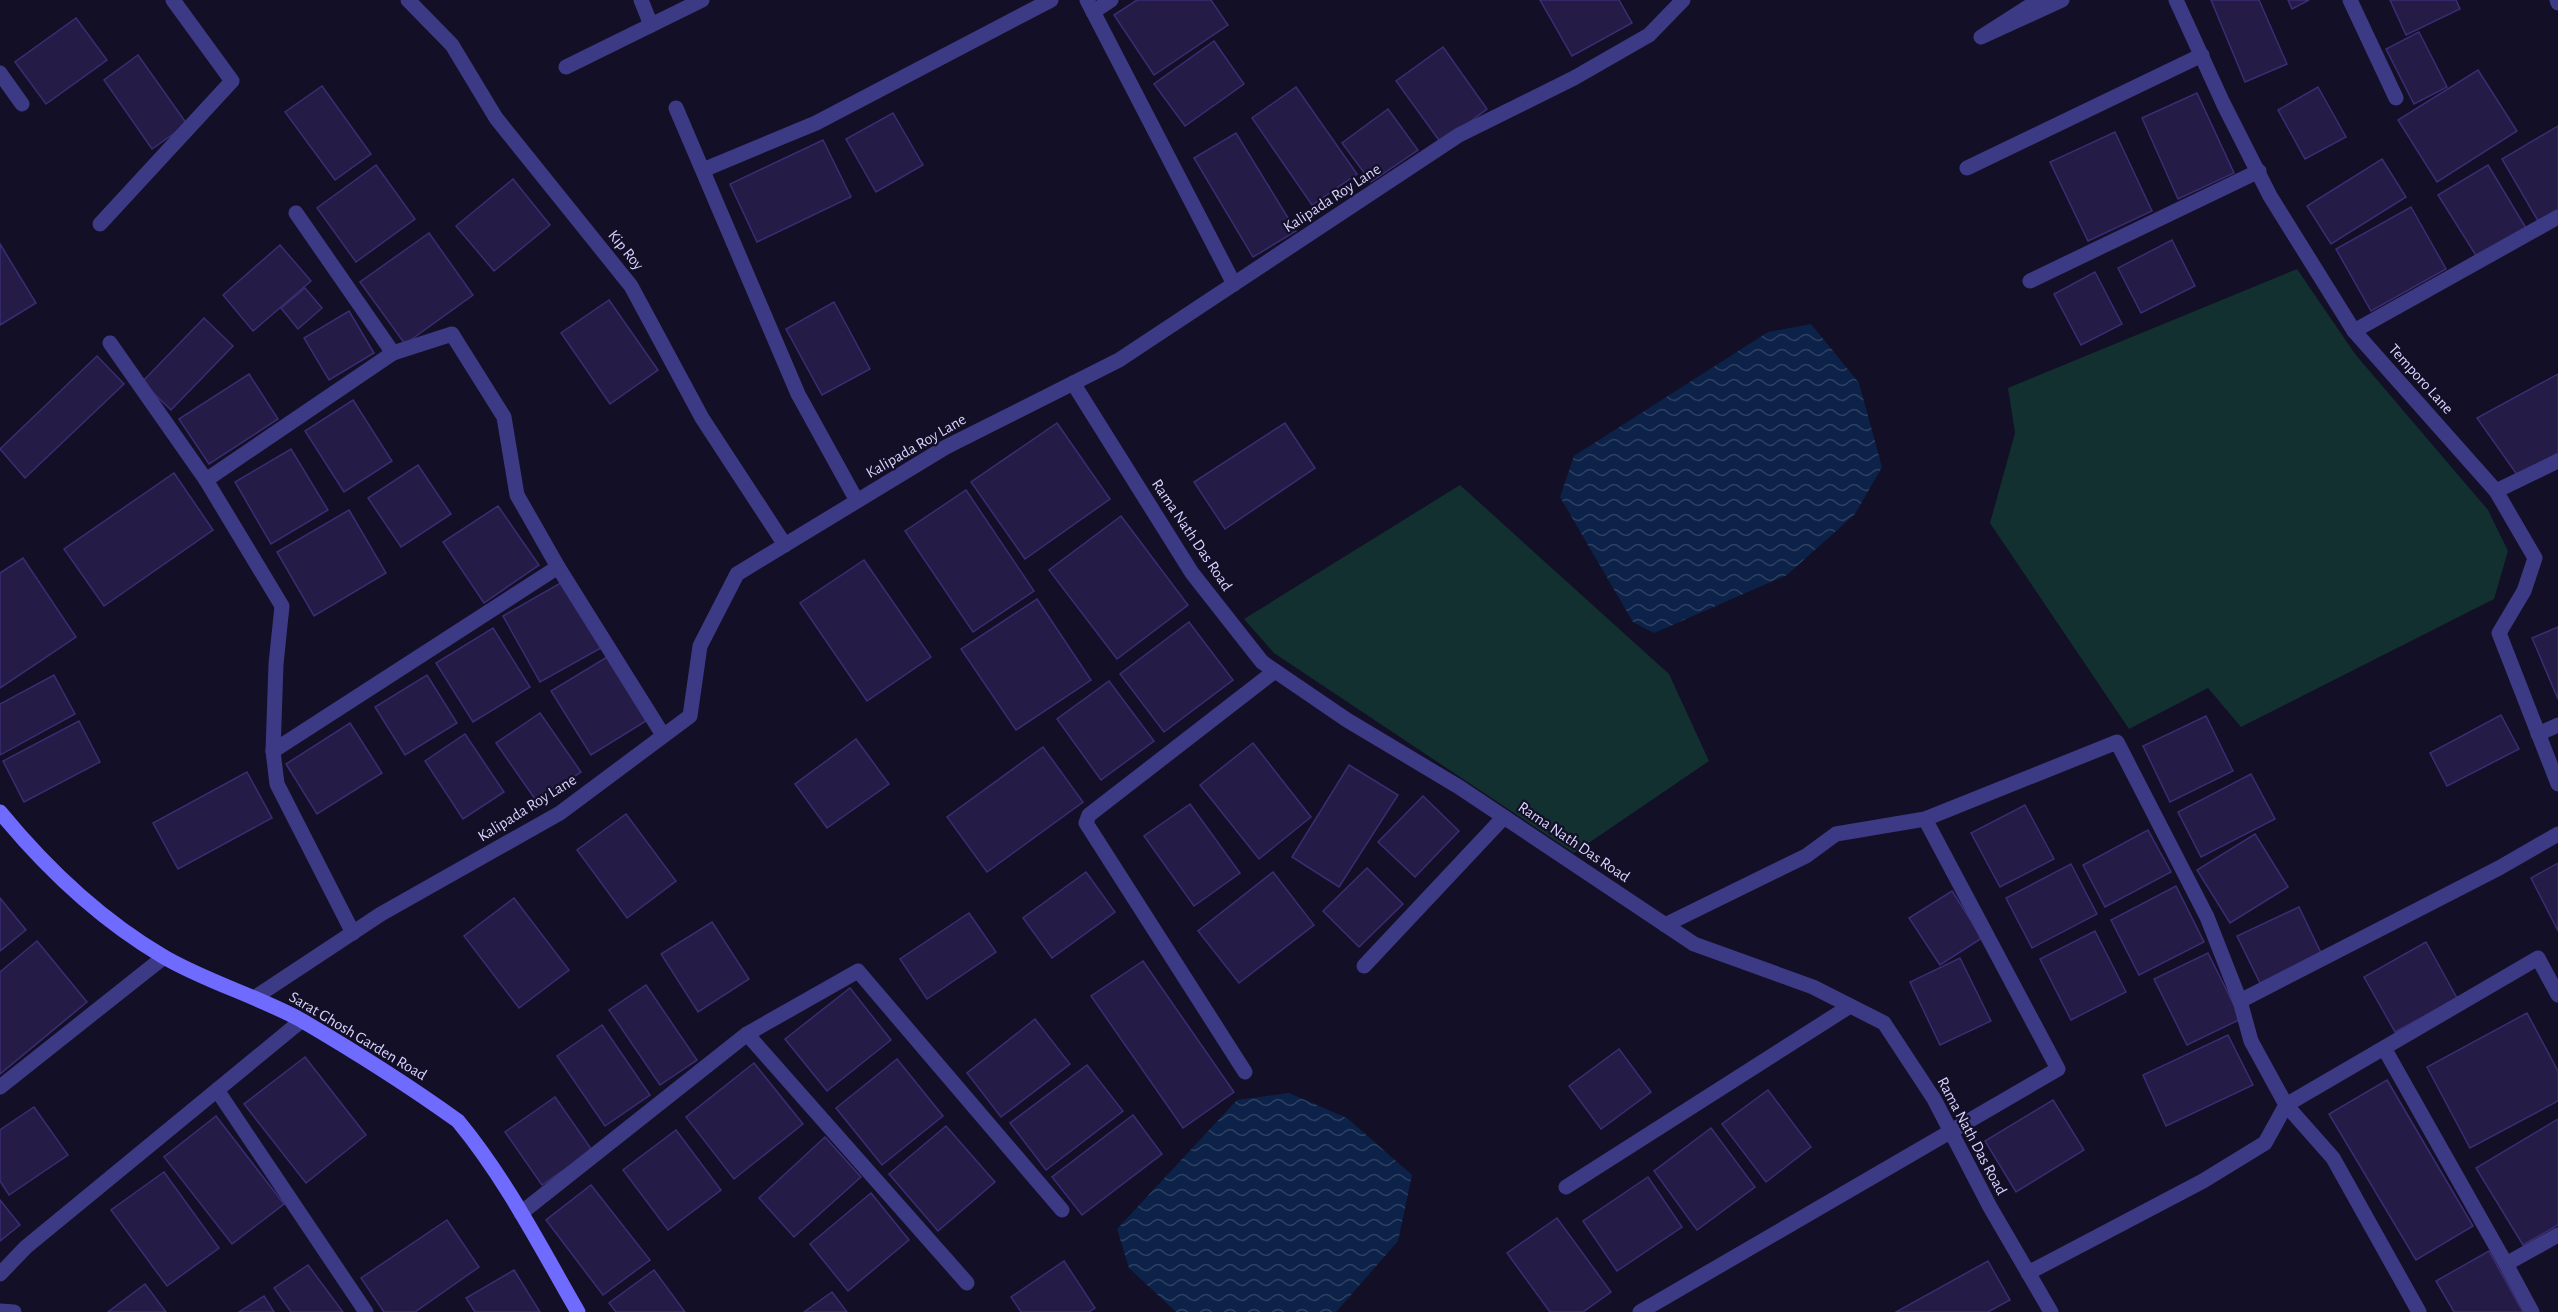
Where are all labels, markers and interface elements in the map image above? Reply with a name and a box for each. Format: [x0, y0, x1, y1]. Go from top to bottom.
street label: Kalipada Roy Lane [1280, 161, 1384, 236]
street label: Kip Roy [604, 227, 647, 274]
street label: Temporo Lane [2386, 341, 2456, 417]
street label: Kalipada Roy Lane [863, 411, 969, 482]
street label: Rama Nath Das Road [1149, 476, 1235, 594]
street label: Kalipada Roy Lane [475, 771, 580, 845]
street label: Rama Nath Das Road [1515, 799, 1633, 885]
street label: Sarat Ghosh Garden Road [286, 989, 430, 1083]
street label: Rama Nath Das Road [1934, 1074, 2010, 1198]

